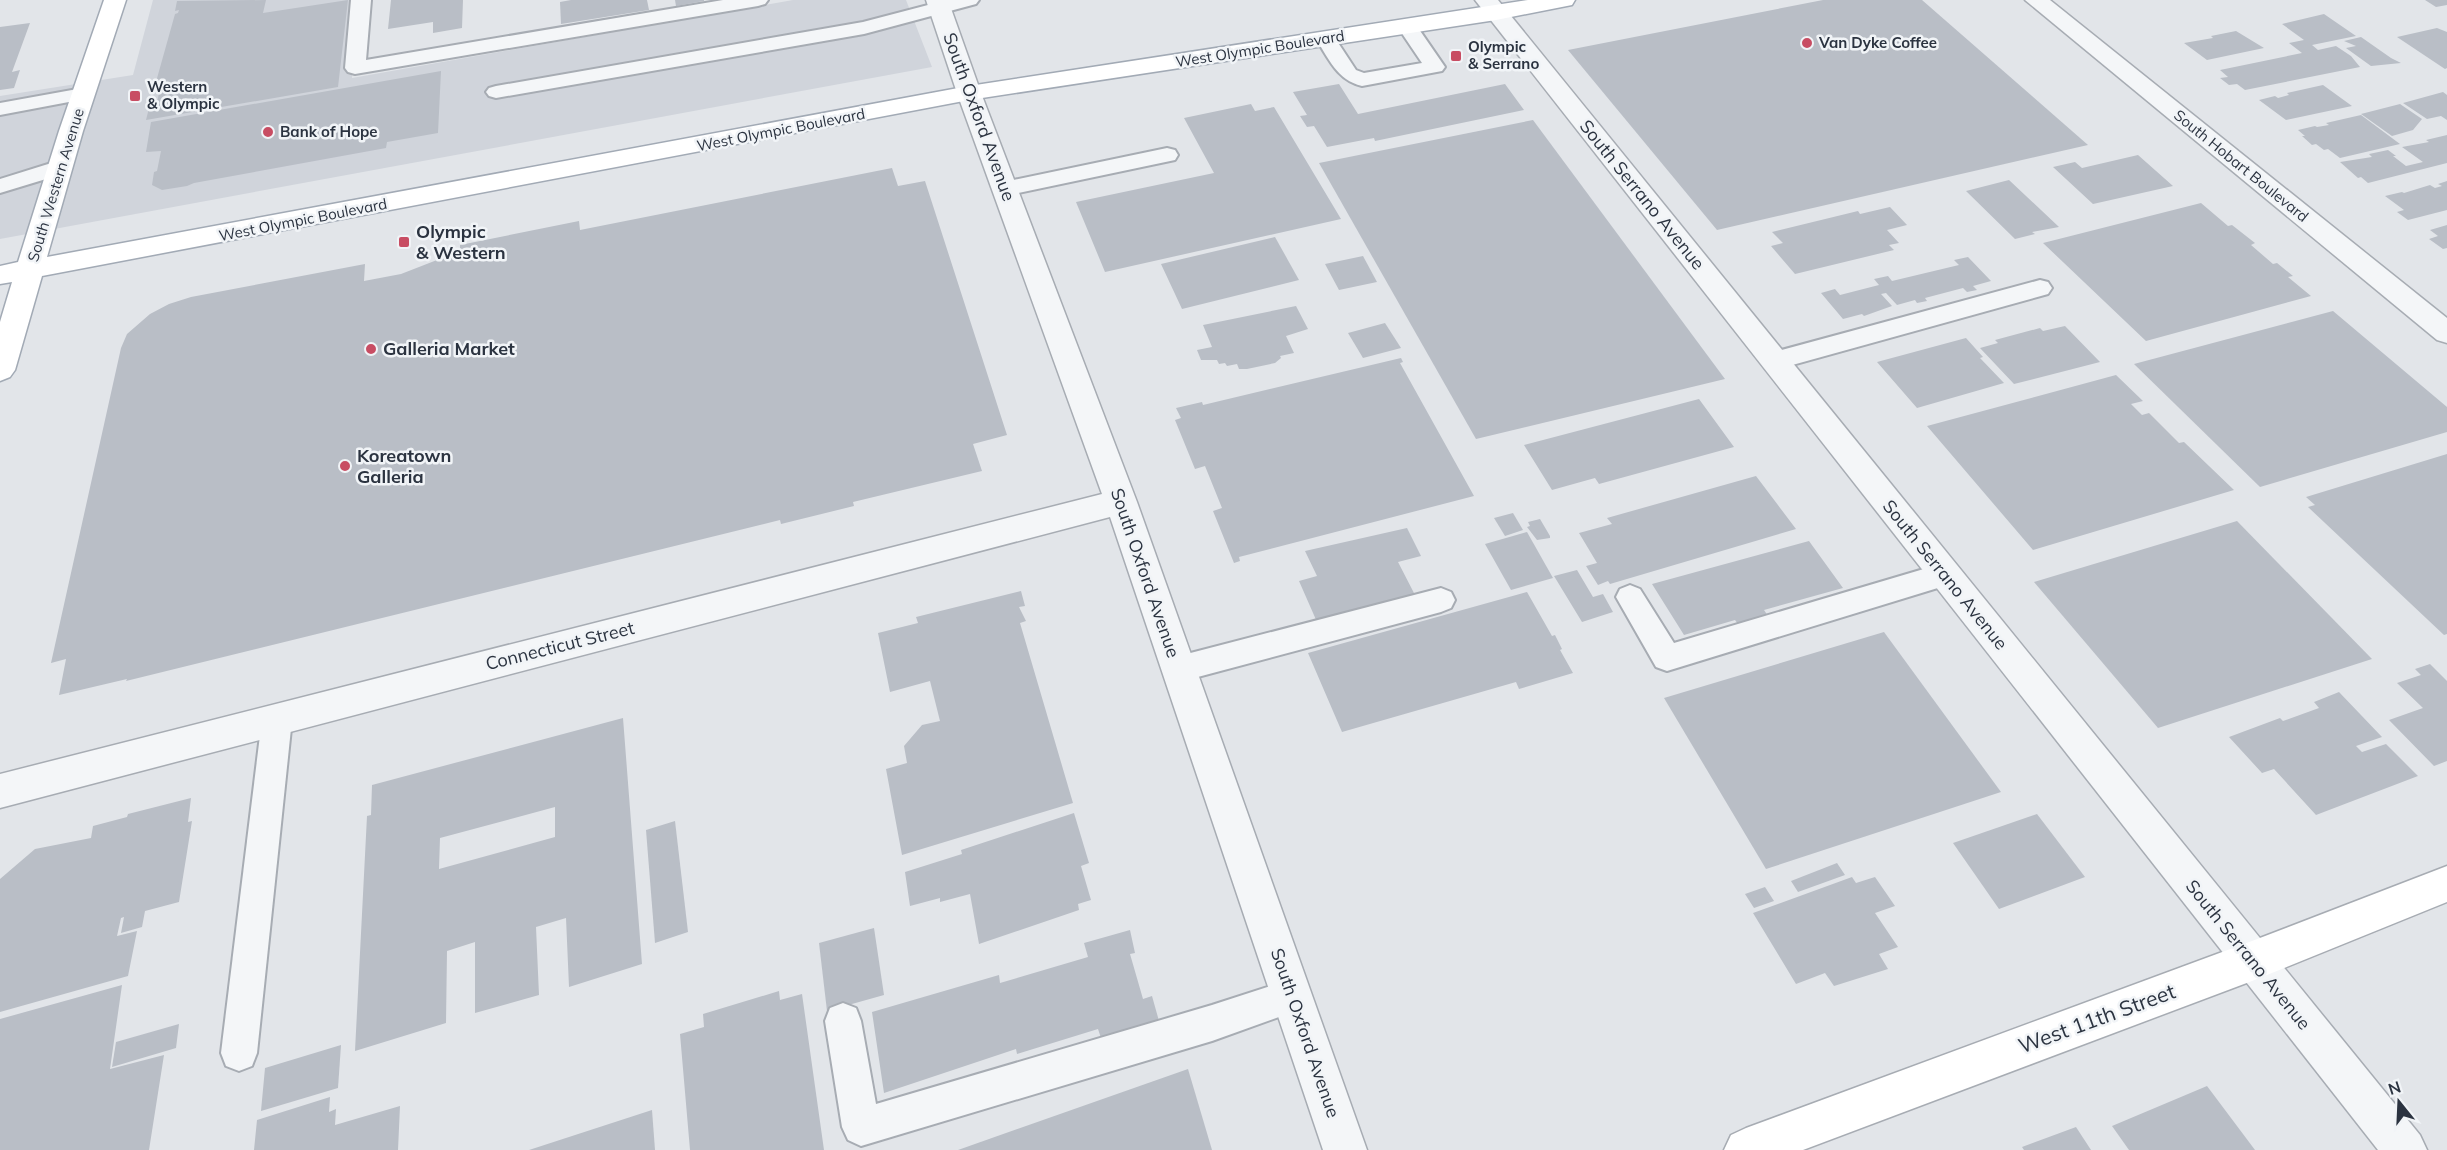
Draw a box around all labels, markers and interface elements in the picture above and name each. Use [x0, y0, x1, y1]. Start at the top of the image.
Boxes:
street label: West Olympic Boulevard [1174, 26, 1346, 71]
street label: South Oxford Avenue [938, 29, 1021, 204]
place label: Van Dyke Coffee [1818, 33, 1937, 52]
marker: Van Dyke Coffee [1800, 36, 1814, 50]
place label: Olympic & Serrano [1468, 37, 1539, 73]
marker: Olympic & Serrano [1449, 49, 1463, 63]
place label: Western & Olympic [147, 77, 220, 113]
marker: Western & Olympic [128, 89, 142, 103]
street label: West Olympic Boulevard [695, 104, 867, 155]
street label: South Hobart Boulevard [2170, 105, 2313, 226]
street label: South Western Avenue [23, 106, 88, 264]
street label: South Serrano Avenue [1575, 115, 1710, 274]
place label: Bank of Hope [280, 122, 378, 141]
marker: Bank of Hope [261, 125, 275, 139]
street label: West Olympic Boulevard [217, 194, 389, 245]
place label: Olympic & Western [416, 220, 506, 264]
marker: Olympic & Western [397, 235, 411, 249]
place label: Galleria Market [383, 337, 515, 360]
marker: Galleria Market [364, 342, 378, 356]
place label: Koreatown Galleria [357, 444, 451, 488]
marker: Koreatown Galleria [338, 459, 352, 473]
street label: South Oxford Avenue [1106, 485, 1185, 661]
street label: South Serrano Avenue [1878, 495, 2013, 654]
street label: Connecticut Street [483, 616, 637, 675]
street label: South Serrano Avenue [2181, 875, 2316, 1034]
street label: South Oxford Avenue [1266, 945, 1345, 1121]
street label: West 11th Street [2015, 978, 2179, 1059]
north arrow [2369, 1072, 2429, 1132]
text: N [2386, 1076, 2403, 1099]

